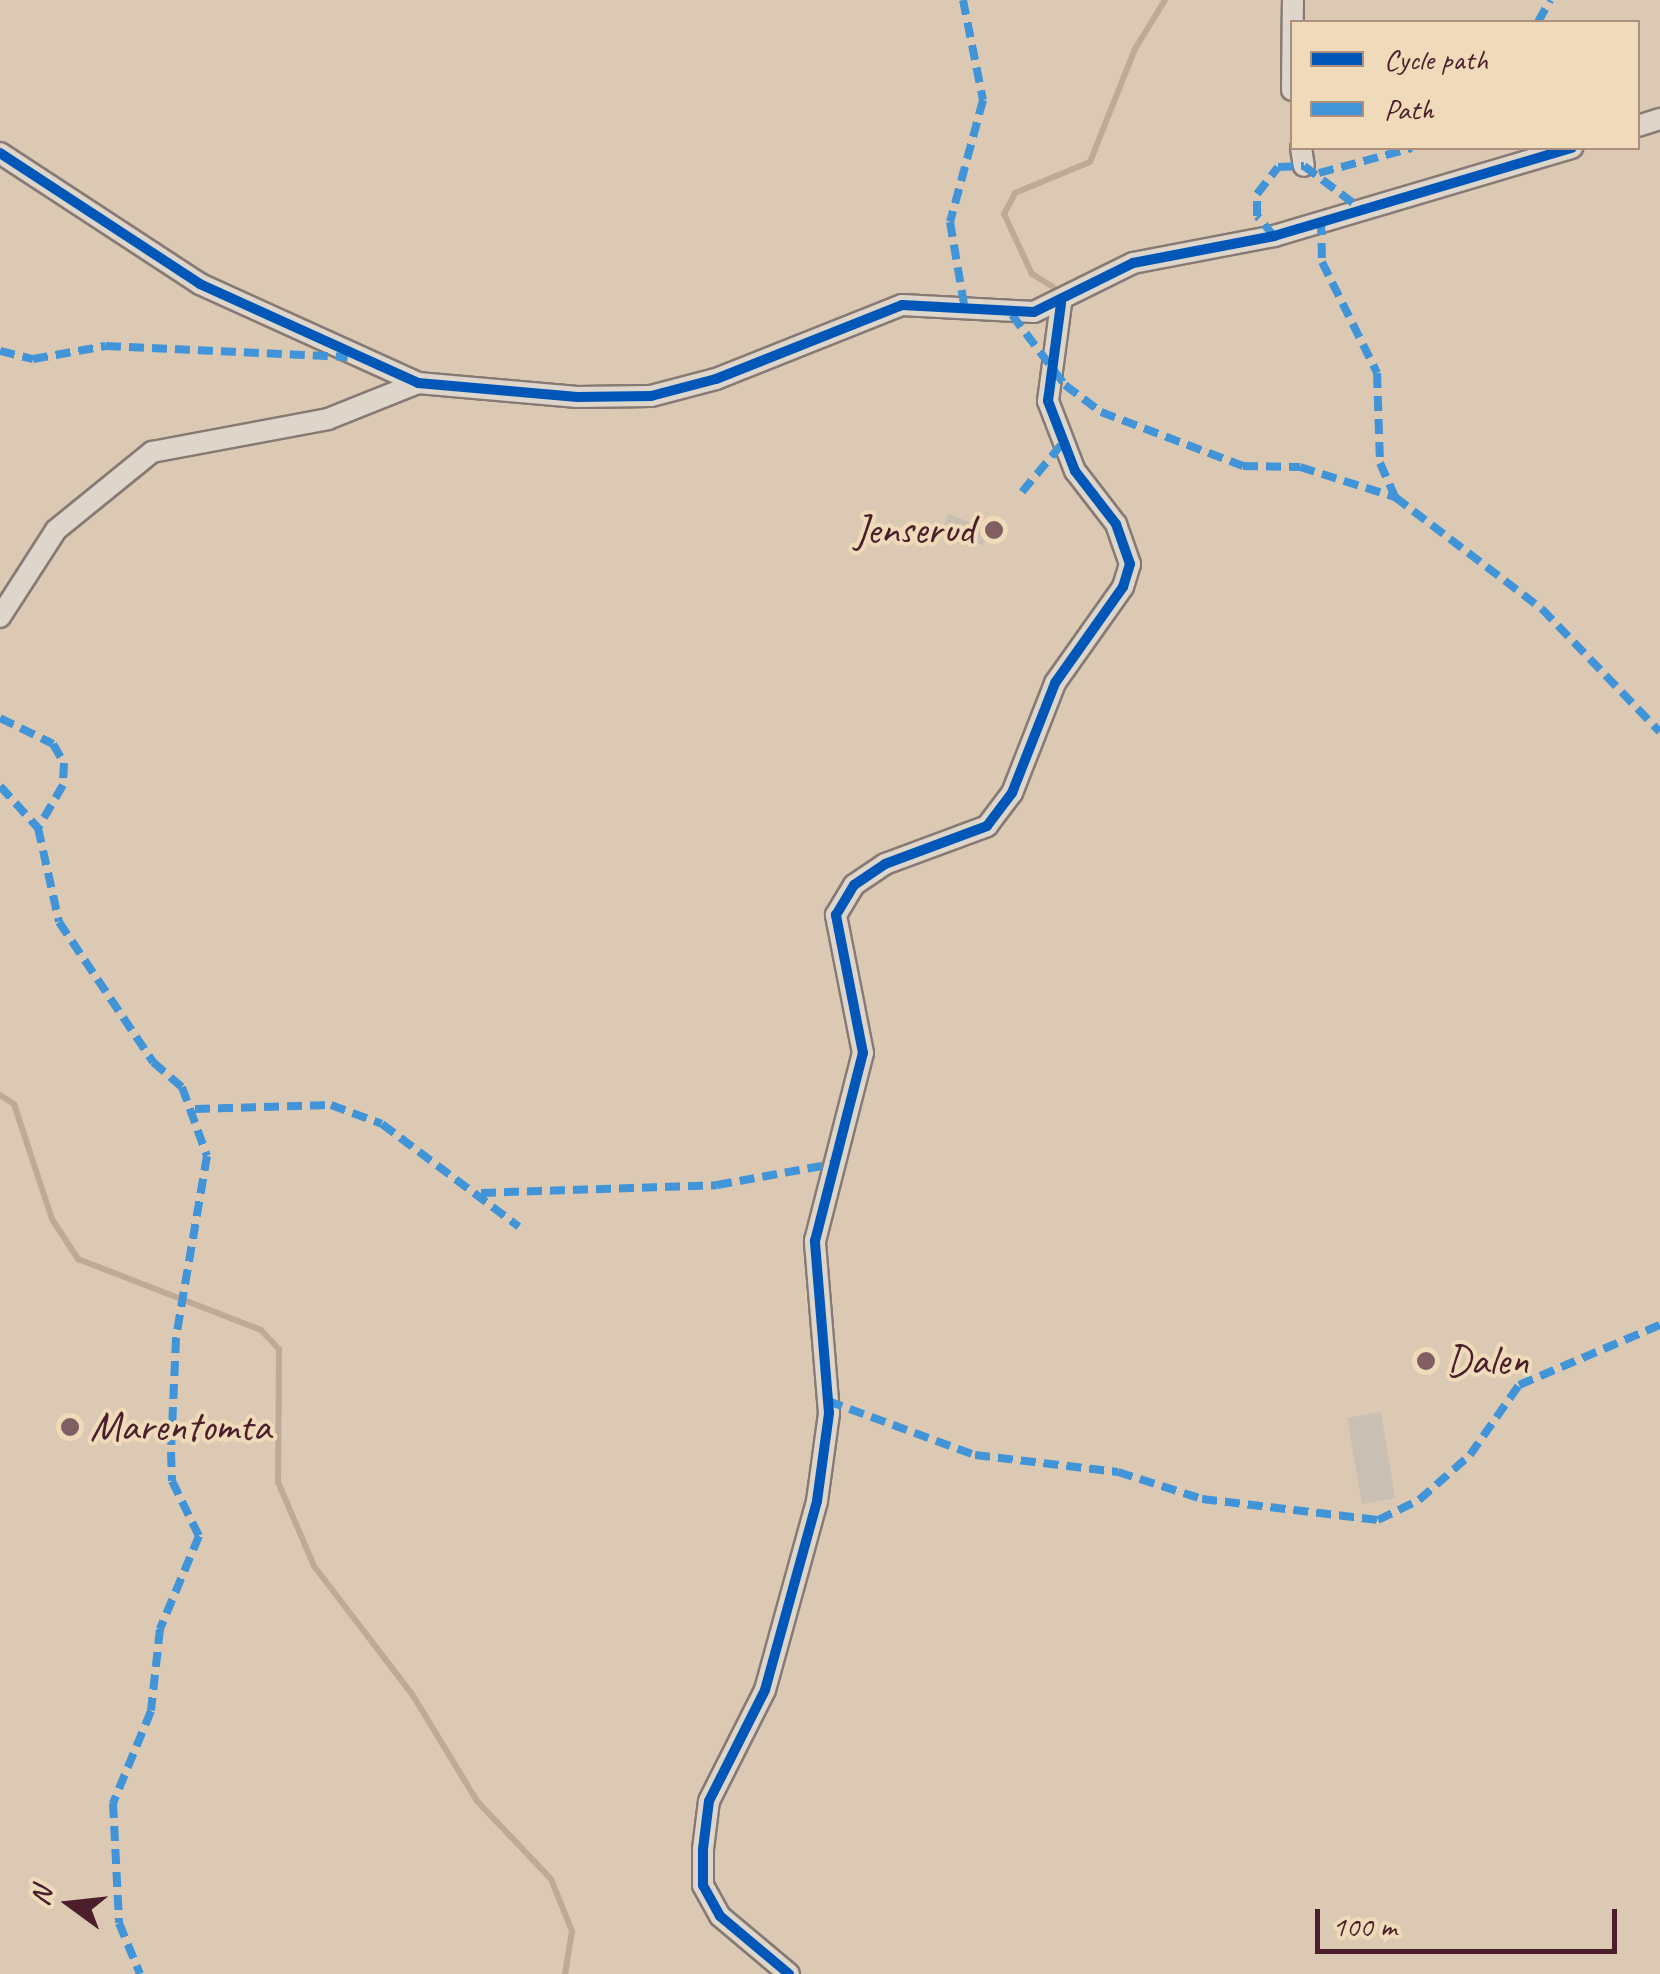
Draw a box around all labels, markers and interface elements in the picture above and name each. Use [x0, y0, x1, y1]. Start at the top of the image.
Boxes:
legend [1290, 20, 1640, 150]
text: Cycle path [1384, 40, 1488, 78]
text: Path [1384, 90, 1433, 128]
place label: Jenserud [854, 505, 974, 555]
marker: Jenserud [983, 519, 1005, 541]
place label: Dalen [1446, 1336, 1528, 1386]
marker: Dalen [1415, 1350, 1437, 1372]
place label: Marentomta [90, 1402, 271, 1452]
marker: Marentomta [59, 1416, 81, 1438]
north arrow [20, 1854, 120, 1954]
text: N [21, 1883, 60, 1909]
scale bar [1320, 1889, 1622, 1951]
text: 100 m [1332, 1907, 1397, 1945]

